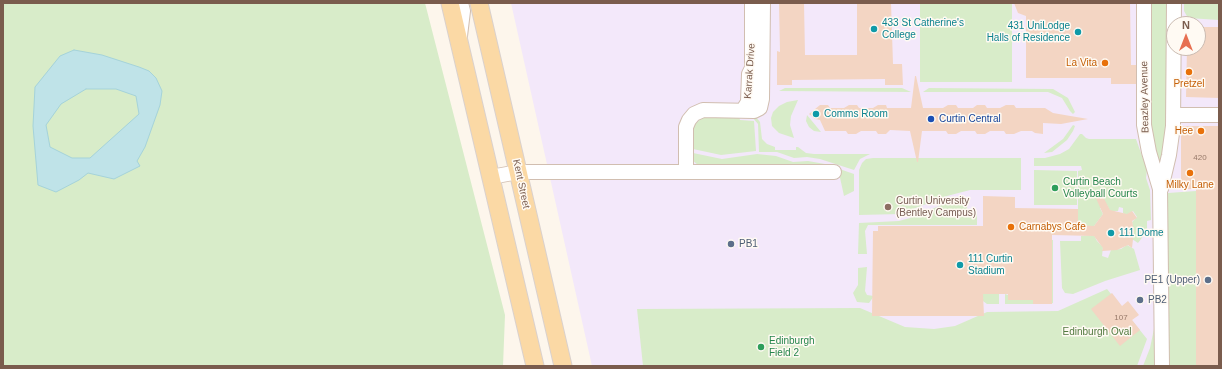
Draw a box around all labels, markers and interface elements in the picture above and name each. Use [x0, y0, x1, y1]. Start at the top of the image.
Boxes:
north arrow [1166, 16, 1206, 56]
place label: 433 St Catherine's College [882, 17, 964, 40]
text: N [1182, 19, 1190, 31]
place label: 431 UniLodge Halls of Residence [987, 20, 1070, 44]
marker: 433 St Catherine's College [869, 24, 879, 34]
marker: 431 UniLodge Halls of Residence [1073, 27, 1083, 37]
street label: Karrak Drive [742, 43, 758, 99]
place label: La Vita [1066, 57, 1097, 69]
marker: La Vita [1100, 58, 1110, 68]
street label: Beazley Avenue [1138, 61, 1152, 133]
marker: Pretzel [1184, 67, 1194, 77]
place label: Pretzel [1173, 78, 1205, 90]
place label: Comms Room [824, 108, 888, 120]
marker: Comms Room [811, 109, 821, 119]
place label: Curtin Central [939, 113, 1001, 125]
marker: Curtin Central [926, 114, 936, 124]
place label: Hee [1175, 125, 1193, 137]
marker: Hee [1196, 126, 1206, 136]
house number: 420 [1193, 153, 1207, 163]
street label: Kent Street [510, 158, 532, 210]
marker: Milky Lane [1185, 168, 1195, 178]
place label: Curtin Beach Volleyball Courts [1063, 176, 1137, 200]
place label: Milky Lane [1166, 179, 1214, 191]
marker: Curtin Beach Volleyball Courts [1050, 183, 1060, 193]
place label: Curtin University (Bentley Campus) [896, 195, 976, 218]
marker: Curtin University (Bentley Campus) [883, 202, 893, 212]
place label: Carnabys Cafe [1019, 221, 1086, 233]
marker: Carnabys Cafe [1006, 222, 1016, 232]
place label: 111 Dome [1119, 227, 1164, 239]
marker: 111 Dome [1106, 228, 1116, 238]
place label: PB1 [739, 238, 758, 250]
marker: PB1 [726, 239, 736, 249]
place label: 111 Curtin Stadium [968, 253, 1013, 276]
marker: 111 Curtin Stadium [955, 260, 965, 270]
place label: PE1 (Upper) [1144, 274, 1200, 286]
marker: PE1 (Upper) [1203, 275, 1213, 285]
place label: PB2 [1148, 294, 1167, 306]
marker: PB2 [1135, 295, 1145, 305]
house number: 107 [1114, 313, 1128, 323]
park label: Edinburgh Oval [1063, 326, 1131, 338]
place label: Edinburgh Field 2 [769, 335, 815, 358]
marker: Edinburgh Field 2 [756, 342, 766, 352]

